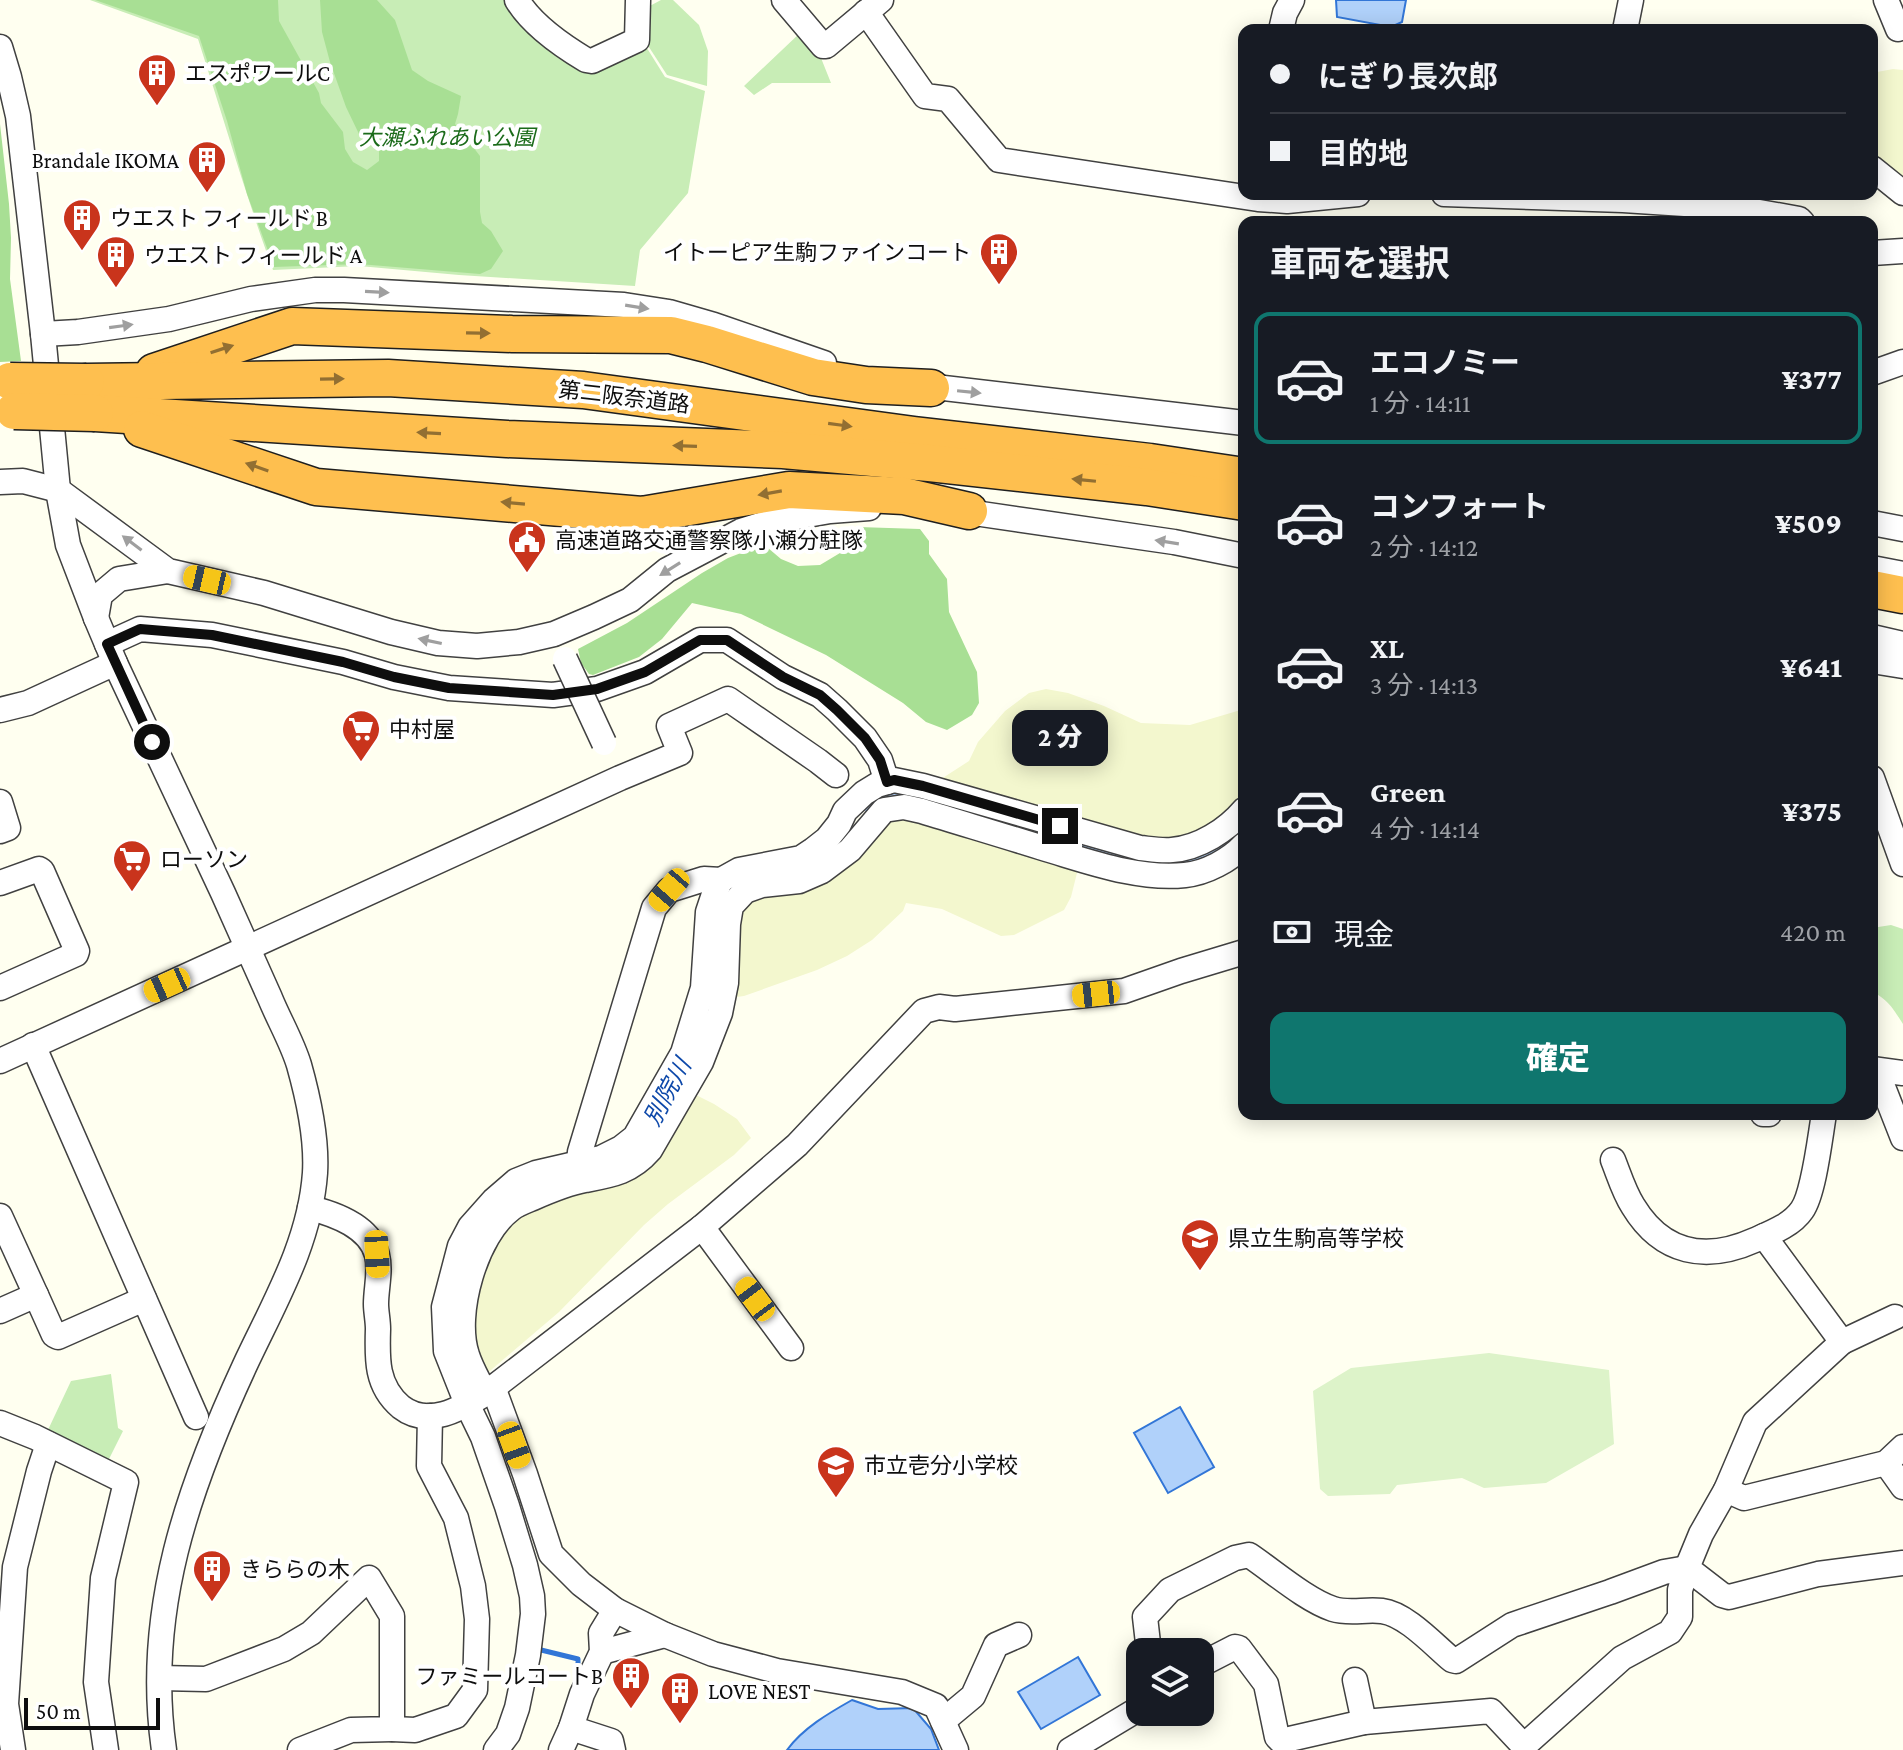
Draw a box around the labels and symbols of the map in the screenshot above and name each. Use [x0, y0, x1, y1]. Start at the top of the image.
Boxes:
building icon: エスポワールC [136, 52, 178, 107]
place label: エスポワールC [185, 61, 330, 86]
park label: 大瀬ふれあい公園 [359, 125, 538, 150]
building icon: Brandale IKOMA [186, 139, 228, 194]
place label: Brandale IKOMA [32, 148, 179, 173]
building icon: ウエスト フィールド B [61, 197, 103, 252]
place label: ウエスト フィールド B [110, 206, 328, 231]
building icon: イトーピア生駒ファインコート [978, 231, 1020, 286]
building icon: ウエスト フィールド A [95, 234, 137, 289]
place label: イトーピア生駒ファインコート [663, 240, 971, 265]
place label: ウエスト フィールド A [144, 243, 363, 268]
one-way arrow [365, 286, 390, 299]
one-way arrow [625, 302, 650, 314]
one-way arrow [109, 320, 134, 333]
one-way arrow [466, 327, 491, 339]
one-way arrow [211, 342, 235, 354]
one-way arrow [320, 373, 345, 385]
street label: 第二阪奈道路 [557, 377, 691, 417]
one-way arrow [957, 386, 982, 399]
one-way arrow [827, 418, 852, 431]
one-way arrow [416, 426, 441, 439]
one-way arrow [672, 439, 697, 452]
one-way arrow [245, 461, 269, 473]
one-way arrow [1071, 473, 1096, 486]
one-way arrow [758, 487, 783, 499]
one-way arrow [500, 497, 525, 510]
public building icon: 高速道路交通警察隊小瀬分駐隊 [506, 519, 548, 574]
place label: 高速道路交通警察隊小瀬分駐隊 [555, 528, 863, 553]
one-way arrow [1155, 535, 1180, 547]
one-way arrow [122, 536, 142, 552]
one-way arrow [660, 562, 681, 577]
car [181, 563, 233, 597]
one-way arrow [417, 634, 442, 647]
supermarket icon: 中村屋 [340, 708, 382, 763]
callout: 2 分 [1012, 710, 1108, 766]
place label: 中村屋 [389, 717, 455, 742]
route start [134, 724, 170, 760]
route end [1042, 808, 1078, 844]
supermarket icon: ローソン [111, 838, 153, 893]
place label: ローソン [160, 847, 248, 872]
car [644, 864, 694, 916]
car [140, 964, 194, 1006]
car [1071, 980, 1121, 1008]
water label: 別院川 [638, 1051, 697, 1130]
school or university icon: 県立生駒高等学校 [1179, 1217, 1221, 1272]
place label: 県立生駒高等学校 [1228, 1226, 1404, 1251]
car [364, 1229, 390, 1279]
car [731, 1273, 779, 1325]
car [495, 1418, 533, 1472]
school or university icon: 市立壱分小学校 [815, 1444, 857, 1499]
place label: 市立壱分小学校 [864, 1453, 1018, 1478]
building icon: きららの木 [191, 1548, 233, 1603]
place label: きららの木 [240, 1557, 350, 1582]
building icon: ファミールコートB [610, 1655, 652, 1710]
place label: ファミールコートB [415, 1664, 603, 1689]
building icon: LOVE NEST [659, 1670, 701, 1725]
place label: LOVE NEST [708, 1679, 811, 1704]
scale bar [24, 1694, 160, 1730]

